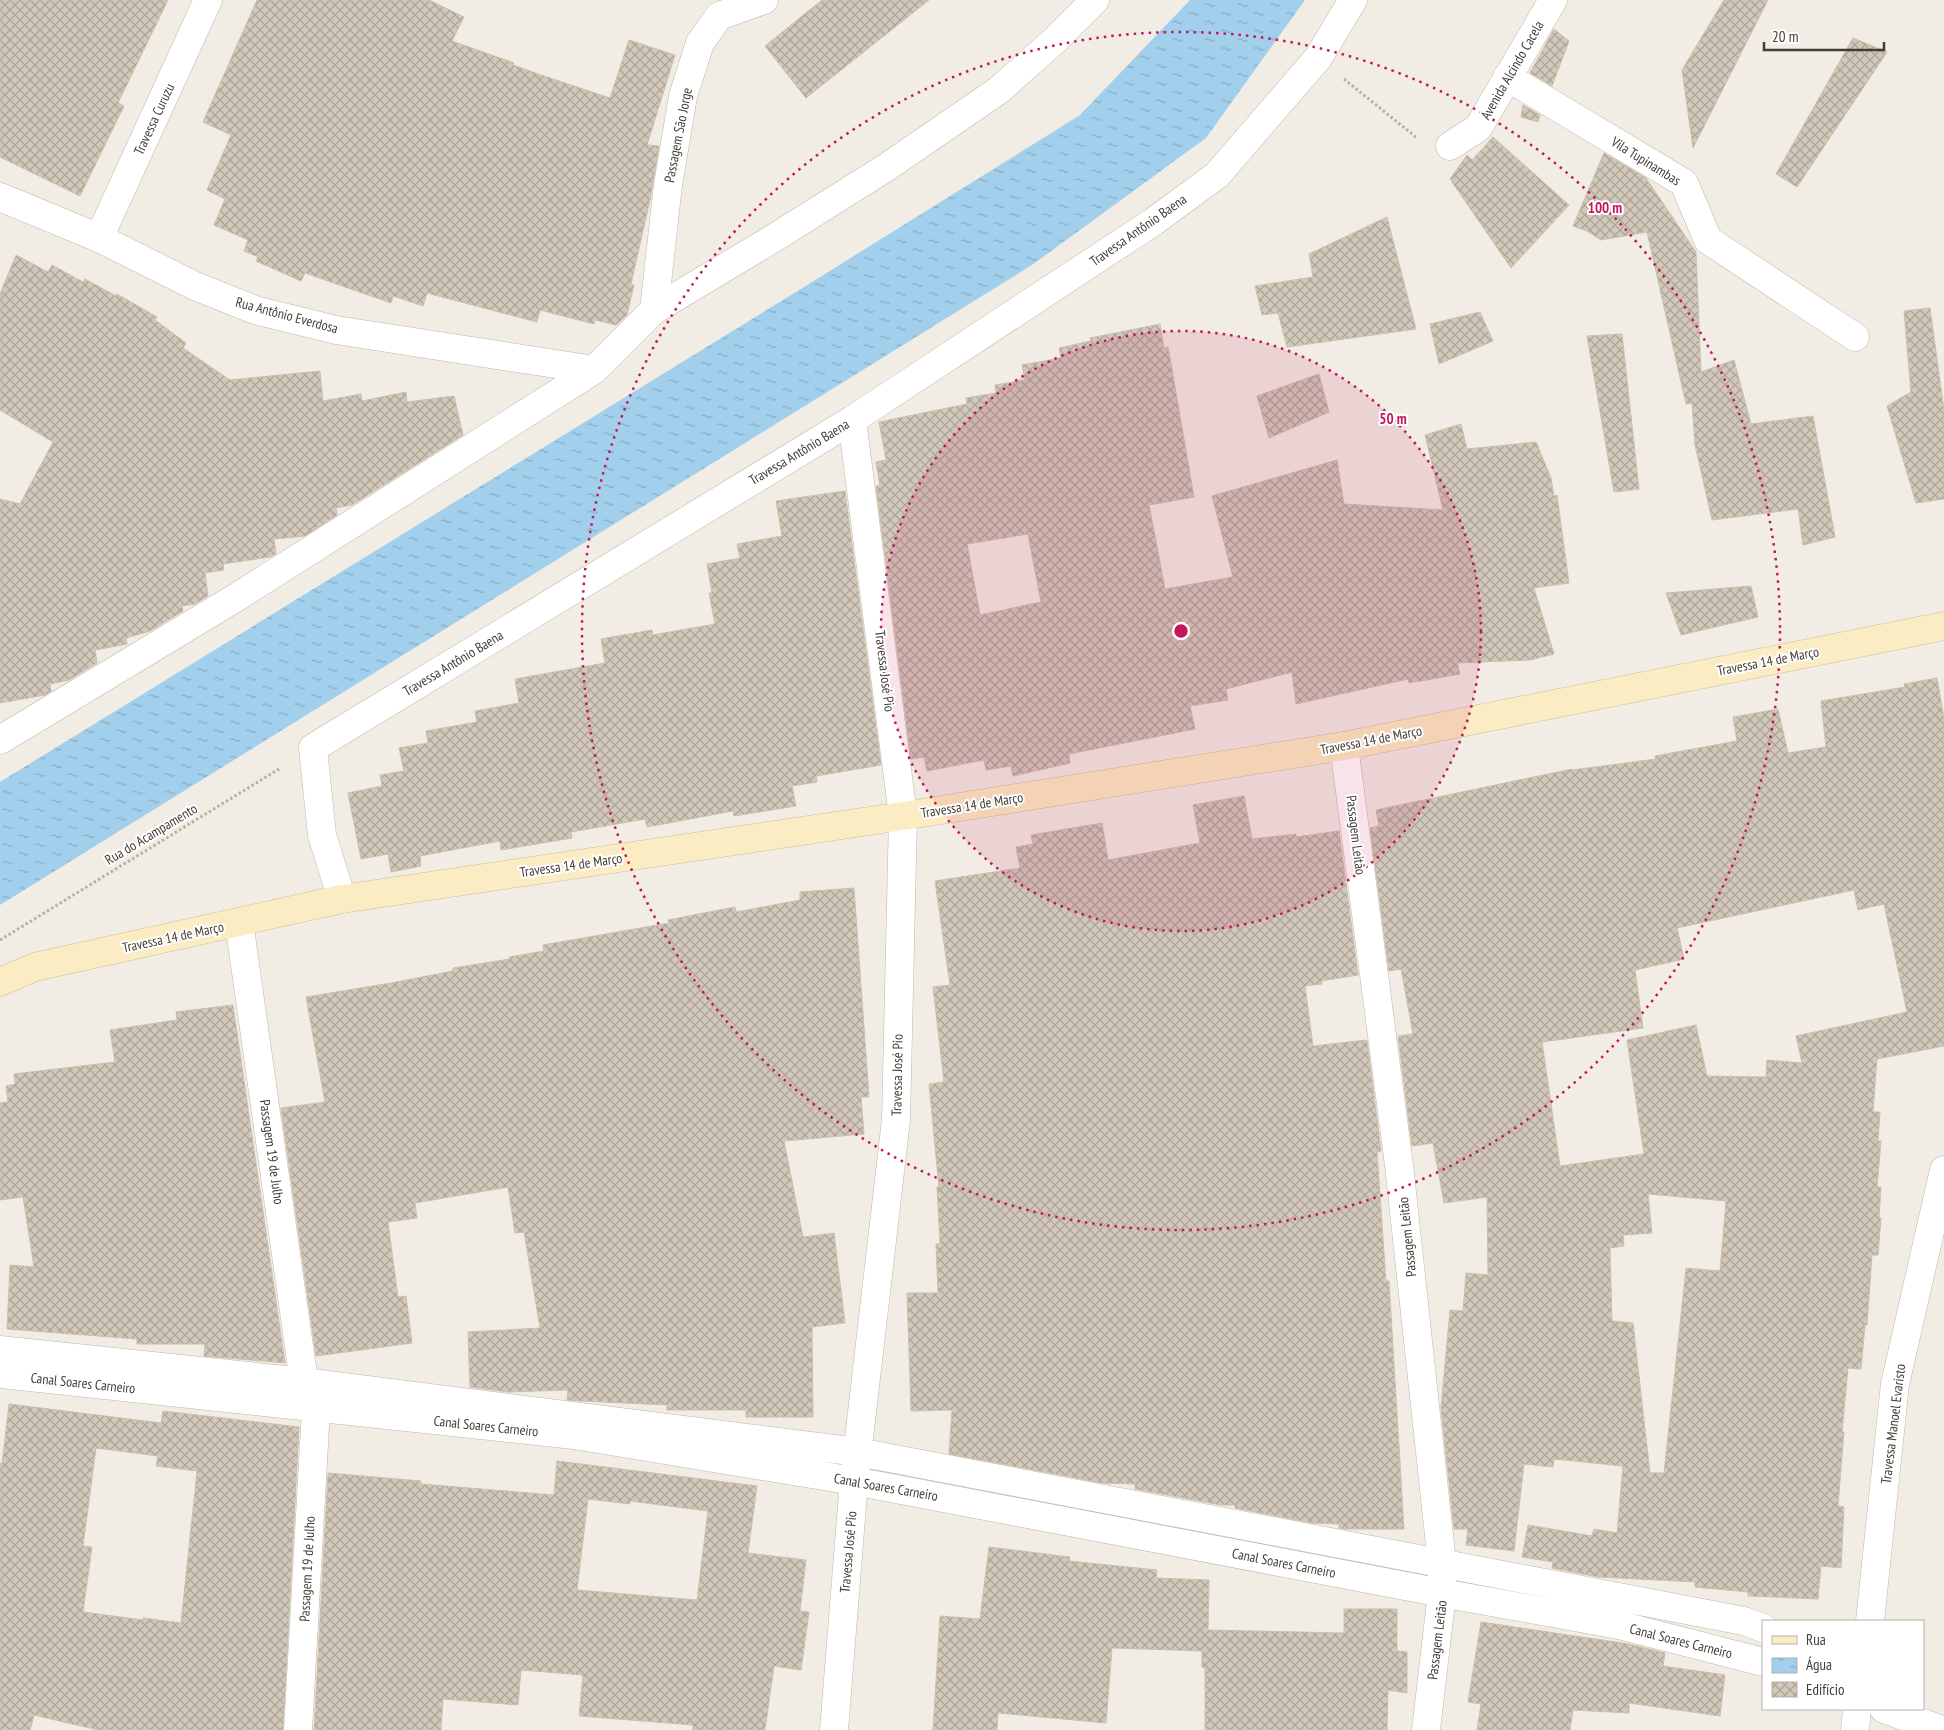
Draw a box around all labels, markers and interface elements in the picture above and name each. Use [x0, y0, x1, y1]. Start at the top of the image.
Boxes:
street label: Avenida Alcindo Cacela [1476, 17, 1548, 123]
scale bar [1764, 20, 1884, 52]
text: 20 m [1772, 27, 1798, 46]
street label: Travessa Curuzu [130, 80, 178, 158]
street label: Passagem São Jorge [660, 86, 696, 184]
street label: Vila Tupinambas [1607, 132, 1684, 190]
street label: Travessa Antônio Baena [1086, 190, 1190, 270]
text: 100 m [1588, 198, 1622, 217]
street label: Rua Antônio Everdosa [234, 293, 340, 337]
text: 50 m [1379, 409, 1407, 428]
street label: Travessa Antônio Baena [746, 415, 852, 489]
centre of rings [1172, 622, 1190, 640]
street label: Travessa Antônio Baena [400, 626, 506, 700]
street label: Travessa José Pio [871, 629, 899, 713]
street label: Travessa 14 de Março [1716, 642, 1820, 680]
street label: Travessa 14 de Março [1319, 721, 1423, 759]
street label: Travessa 14 de Março [920, 788, 1024, 822]
street label: Passagem Leitão [1342, 794, 1370, 876]
street label: Rua do Acampamento [101, 799, 201, 869]
street label: Travessa 14 de Março [519, 849, 623, 881]
street label: Travessa 14 de Março [121, 917, 225, 957]
street label: Travessa José Pio [887, 1034, 907, 1116]
street label: Passagem 19 de Julho [256, 1098, 288, 1206]
street label: Passagem Leitão [1394, 1196, 1420, 1278]
street label: Travessa Manoel Evaristo [1877, 1363, 1909, 1485]
street label: Canal Soares Carneiro [30, 1369, 136, 1397]
street label: Canal Soares Carneiro [433, 1412, 539, 1440]
street label: Canal Soares Carneiro [833, 1469, 939, 1505]
street label: Travessa José Pio [835, 1510, 861, 1594]
street label: Passagem 19 de Julho [295, 1516, 319, 1622]
street label: Canal Soares Carneiro [1231, 1544, 1337, 1582]
street label: Passagem Leitão [1423, 1599, 1451, 1681]
street label: Canal Soares Carneiro [1628, 1620, 1734, 1662]
legend [1762, 1620, 1924, 1710]
text: Rua [1806, 1630, 1826, 1649]
text: Água [1806, 1655, 1832, 1674]
text: Edifício [1806, 1680, 1844, 1699]

